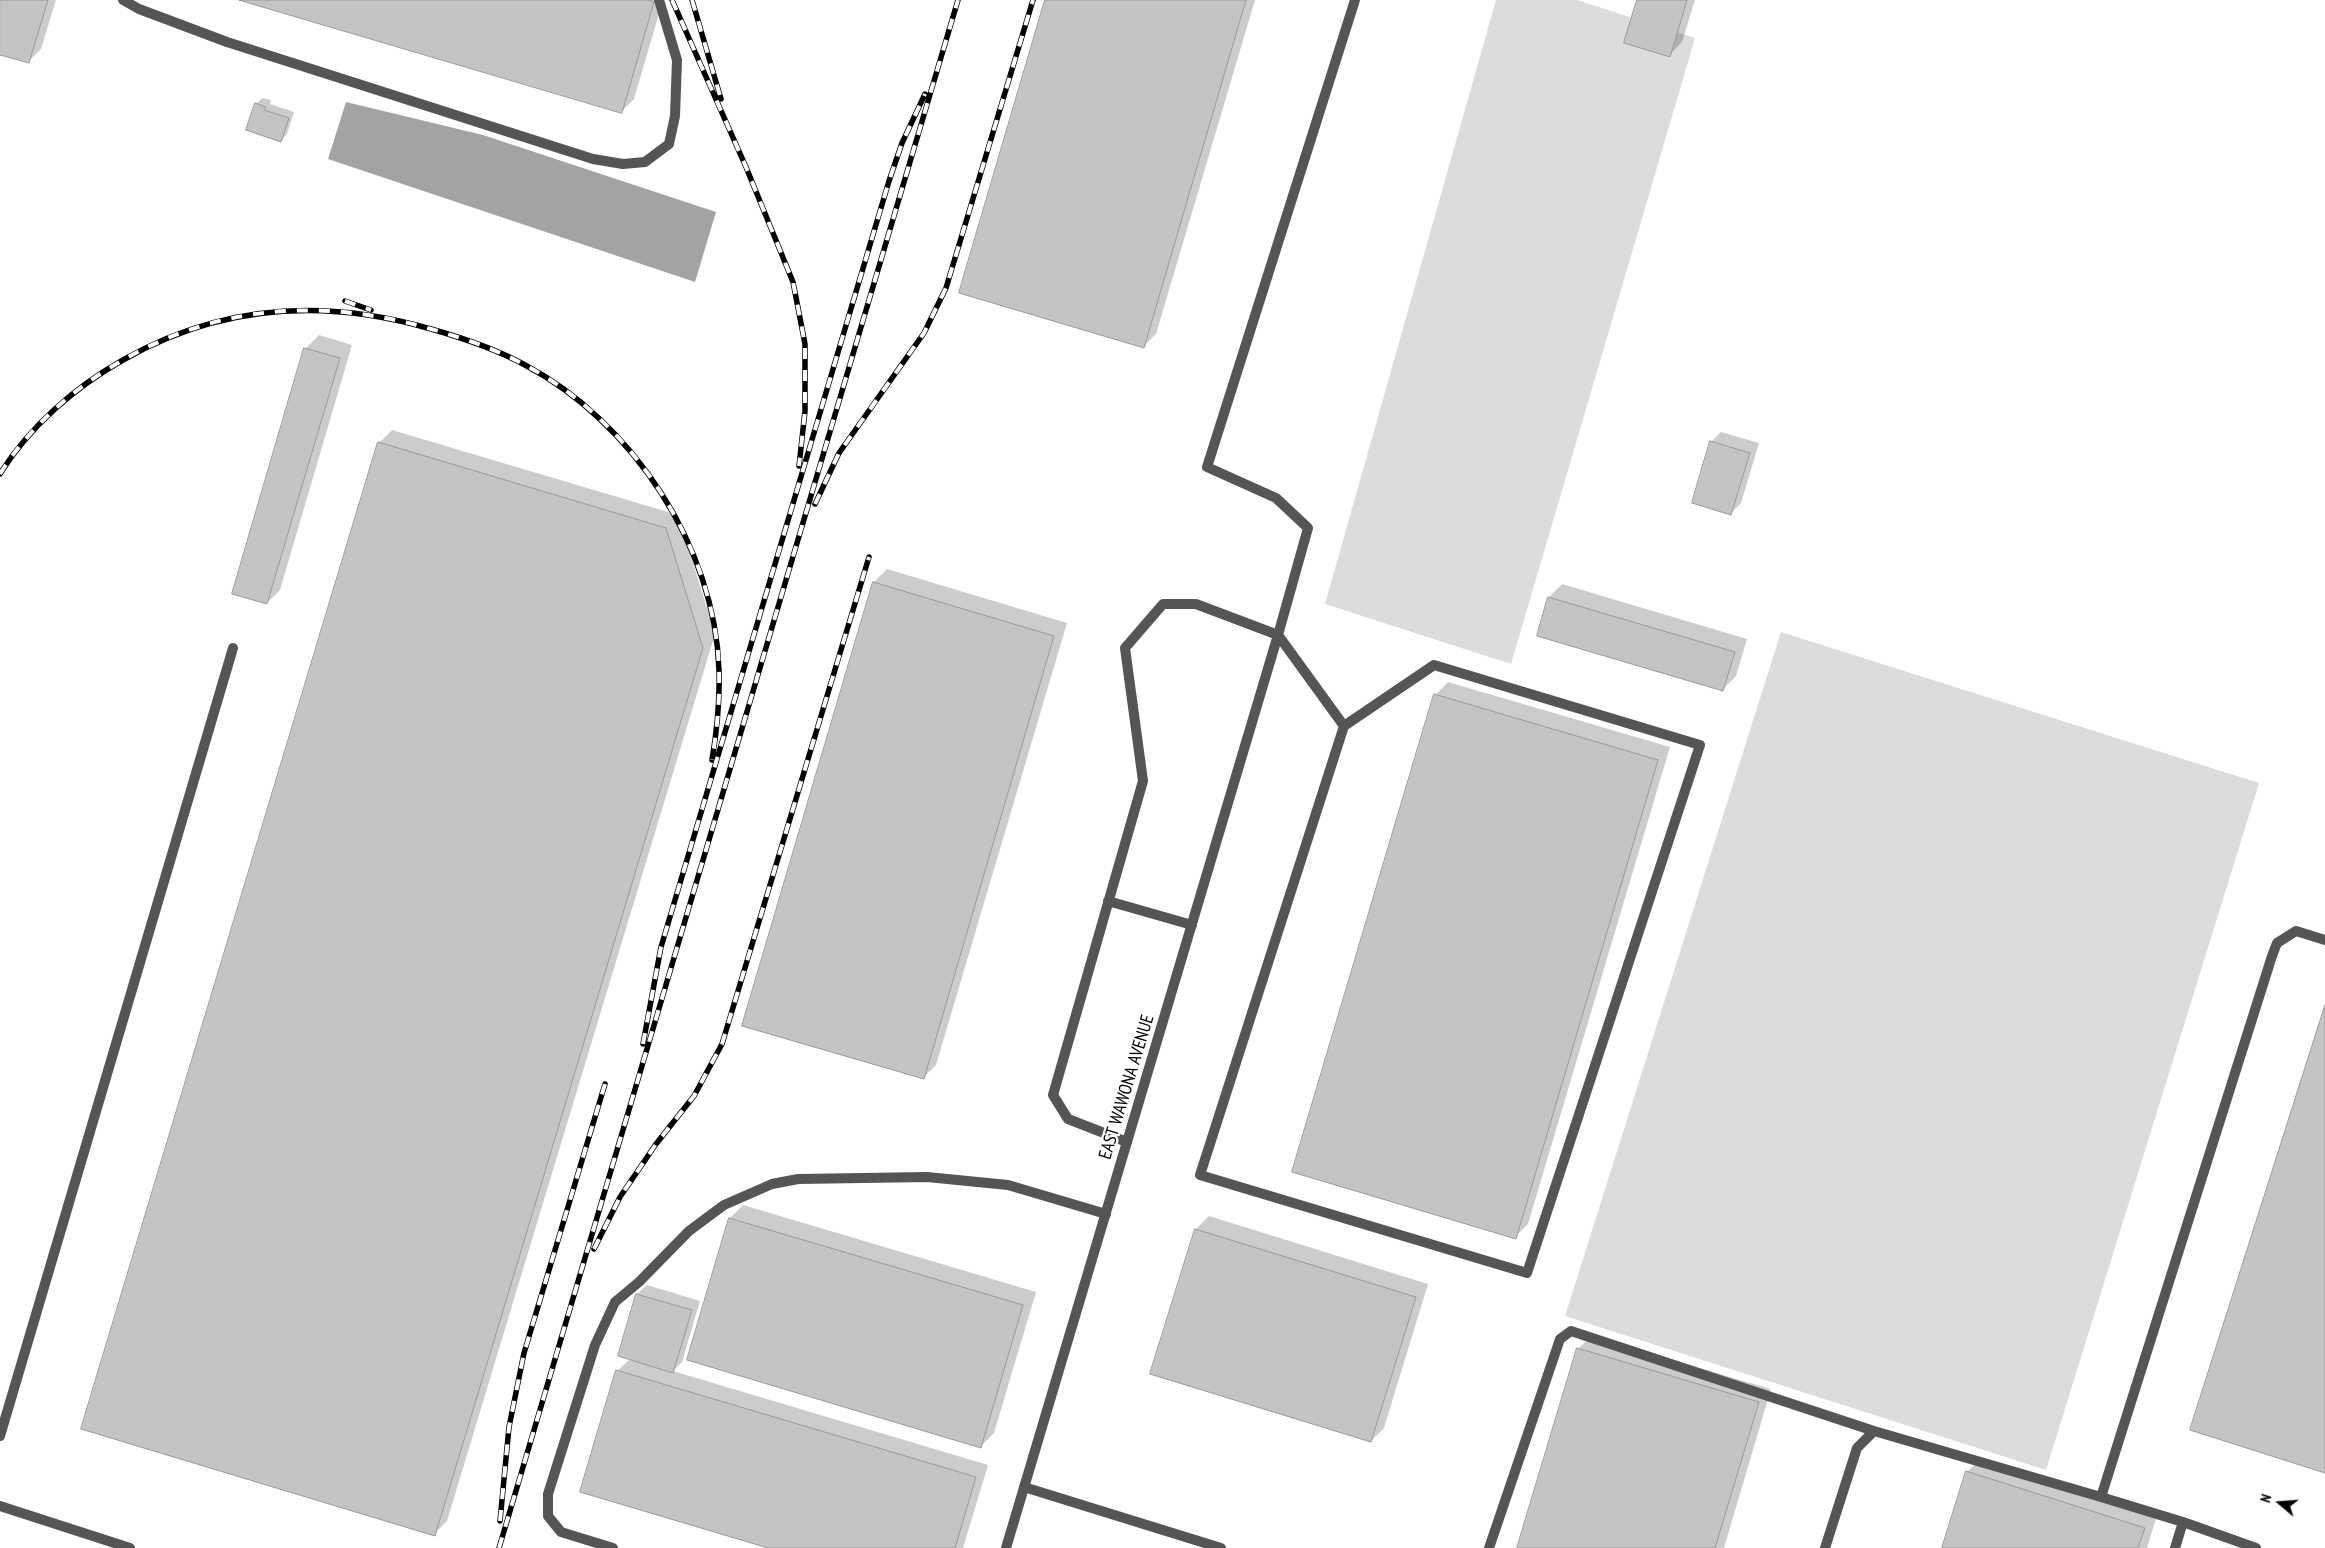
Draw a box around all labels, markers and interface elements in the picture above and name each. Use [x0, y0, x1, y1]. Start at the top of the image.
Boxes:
street label: EAST WAWONA AVENUE [1095, 1012, 1159, 1162]
north arrow [2255, 1478, 2305, 1528]
text: N [2256, 1492, 2275, 1505]

